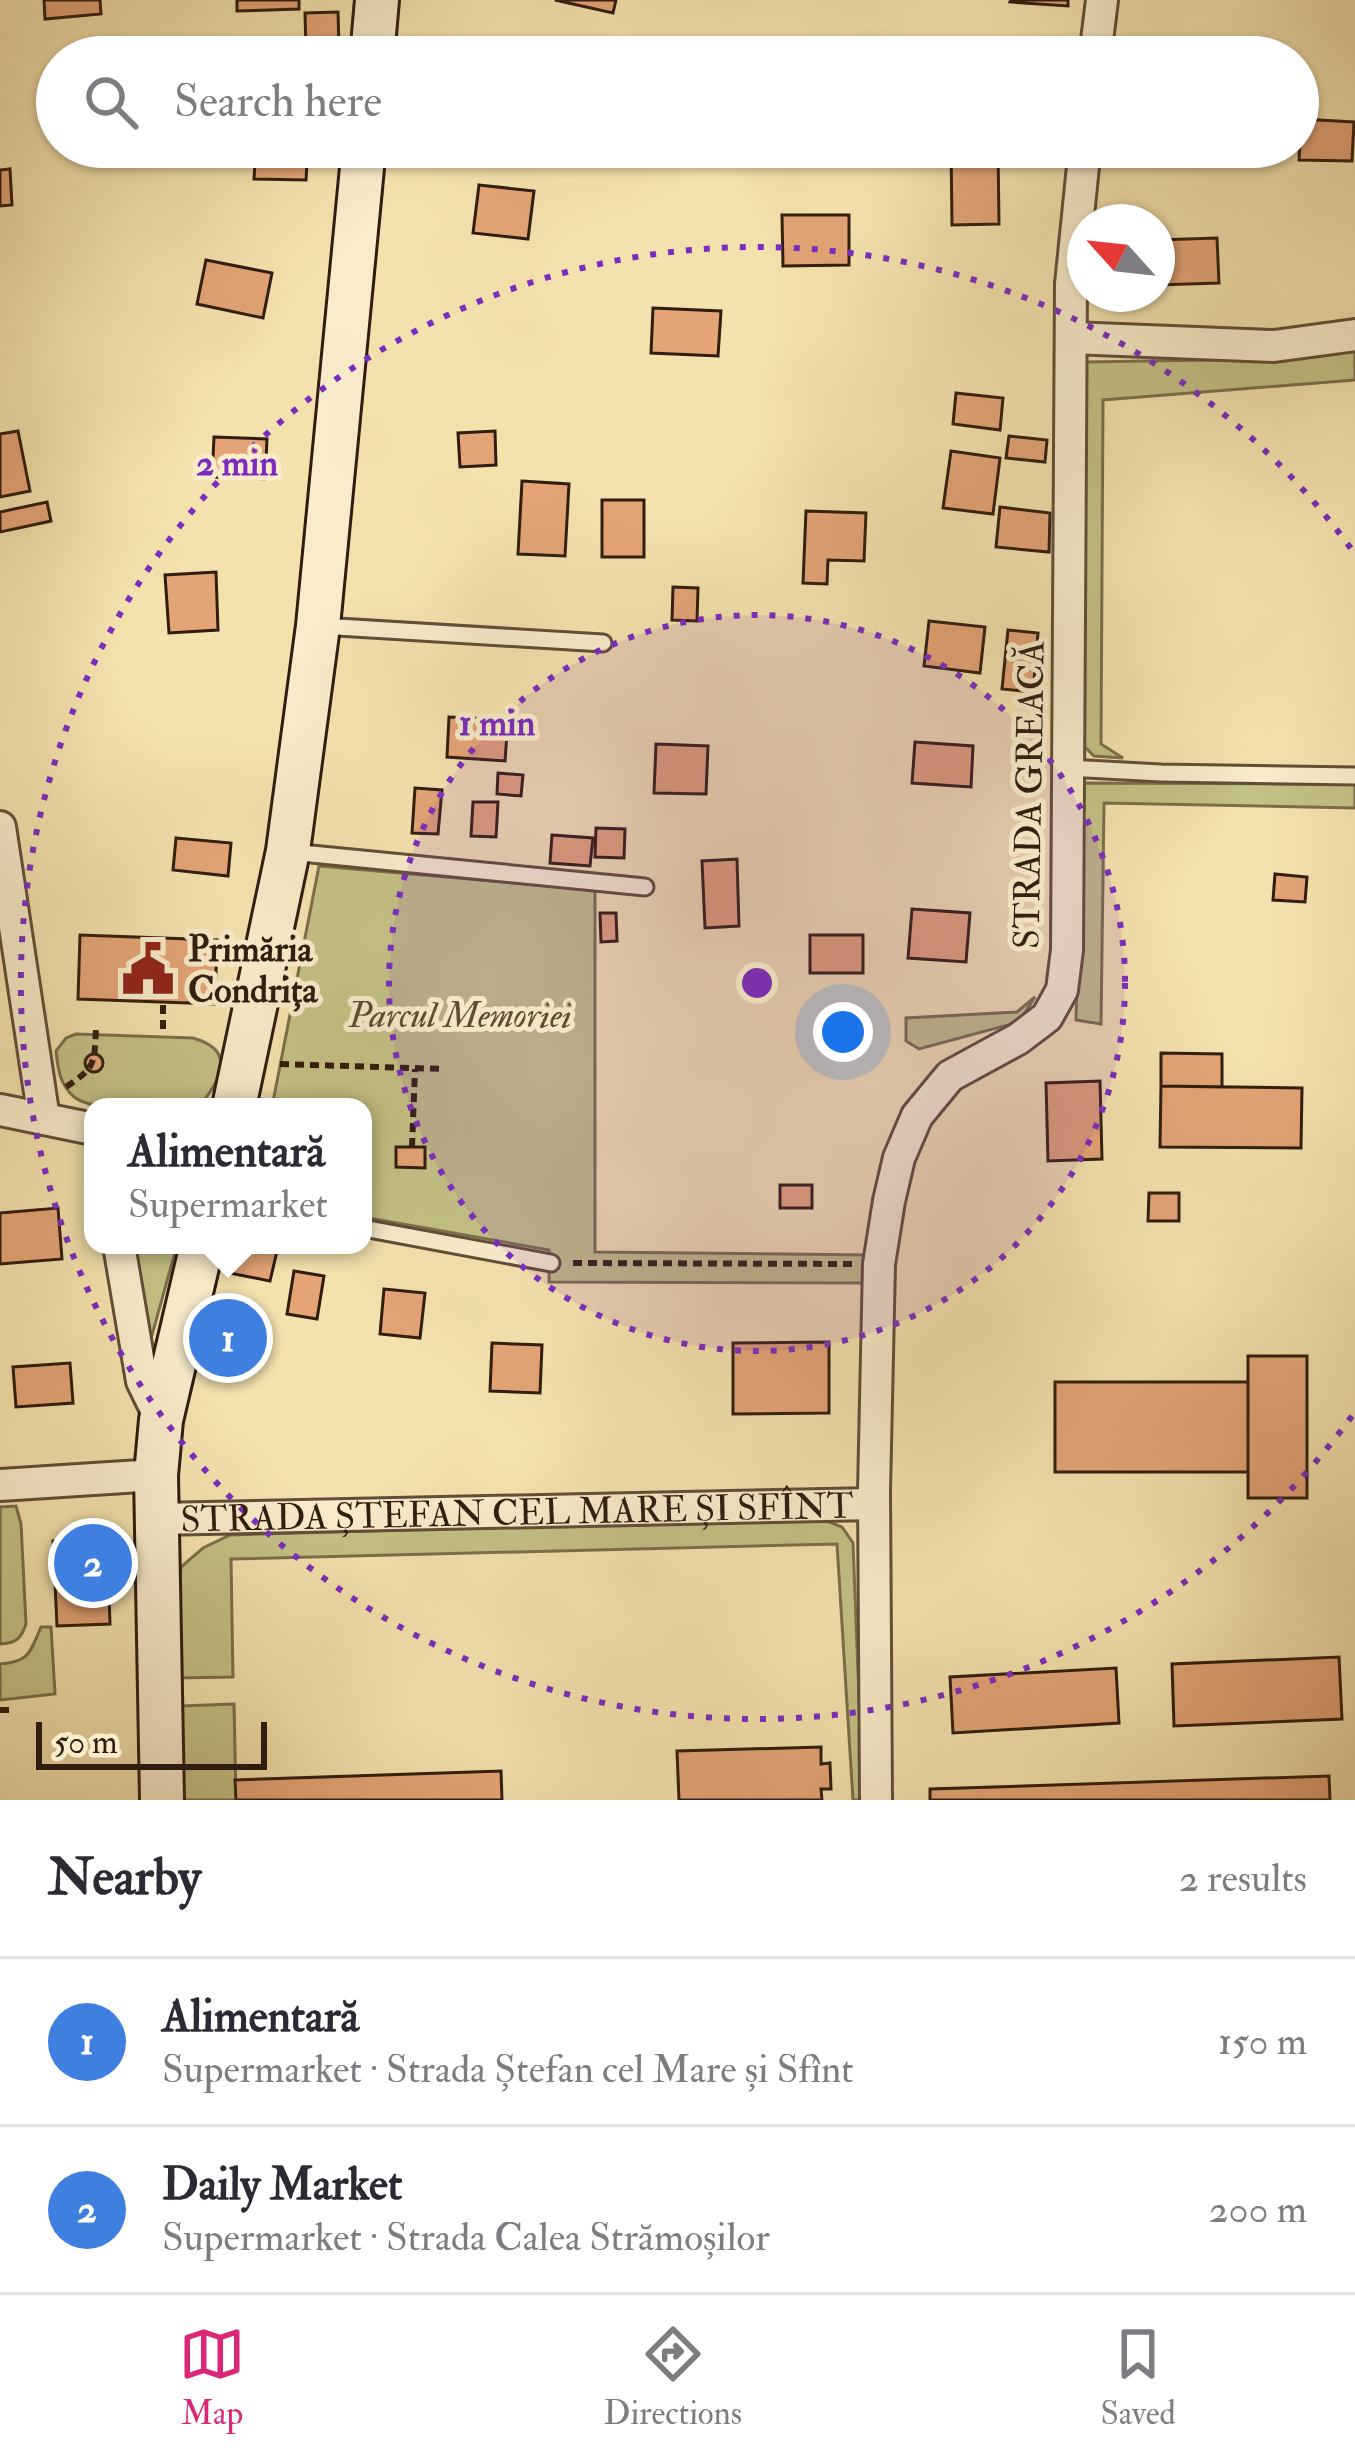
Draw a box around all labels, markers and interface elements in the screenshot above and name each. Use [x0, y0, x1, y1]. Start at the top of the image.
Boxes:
search box [36, 36, 1319, 168]
icon: search [78, 69, 144, 135]
text: Search here [174, 74, 382, 130]
north arrow [1067, 204, 1175, 312]
text: 2 min [196, 441, 278, 486]
street label: STRADA GREACĂ [1004, 640, 1055, 949]
text: 1 min [459, 701, 536, 746]
place label: Primăria Condrița [188, 927, 319, 1013]
public building icon: Primăria Condrița [119, 940, 177, 998]
centre of rings [736, 962, 778, 1004]
park label: Parcul Memoriei [347, 993, 572, 1038]
your location [813, 1002, 873, 1062]
popup [84, 1098, 372, 1254]
text: Alimentară [128, 1124, 325, 1180]
text: Supermarket [128, 1180, 328, 1229]
pin: 1 [189, 1293, 267, 1383]
street label: STRADA ȘTEFAN CEL MARE ȘI SFÎNT [180, 1483, 854, 1543]
pin: 2 [54, 1518, 132, 1608]
scale bar [36, 1716, 267, 1769]
text: 50 m [54, 1722, 118, 1763]
text: Nearby [48, 1846, 201, 1910]
text: 2 results [1179, 1854, 1307, 1903]
text: Alimentară [162, 1989, 359, 2045]
text: 1 [80, 2017, 94, 2066]
text: 150 m [1218, 2017, 1307, 2066]
text: Supermarket · Strada Ștefan cel Mare și Sfînt [162, 2045, 854, 2094]
text: Daily Market [162, 2157, 402, 2213]
text: 2 [77, 2185, 97, 2234]
text: 200 m [1209, 2185, 1307, 2234]
text: Supermarket · Strada Calea Strămoșilor [162, 2213, 770, 2262]
tab: Map [179, 2321, 245, 2434]
tab: Directions [604, 2321, 742, 2434]
tab: Saved [1100, 2321, 1176, 2434]

